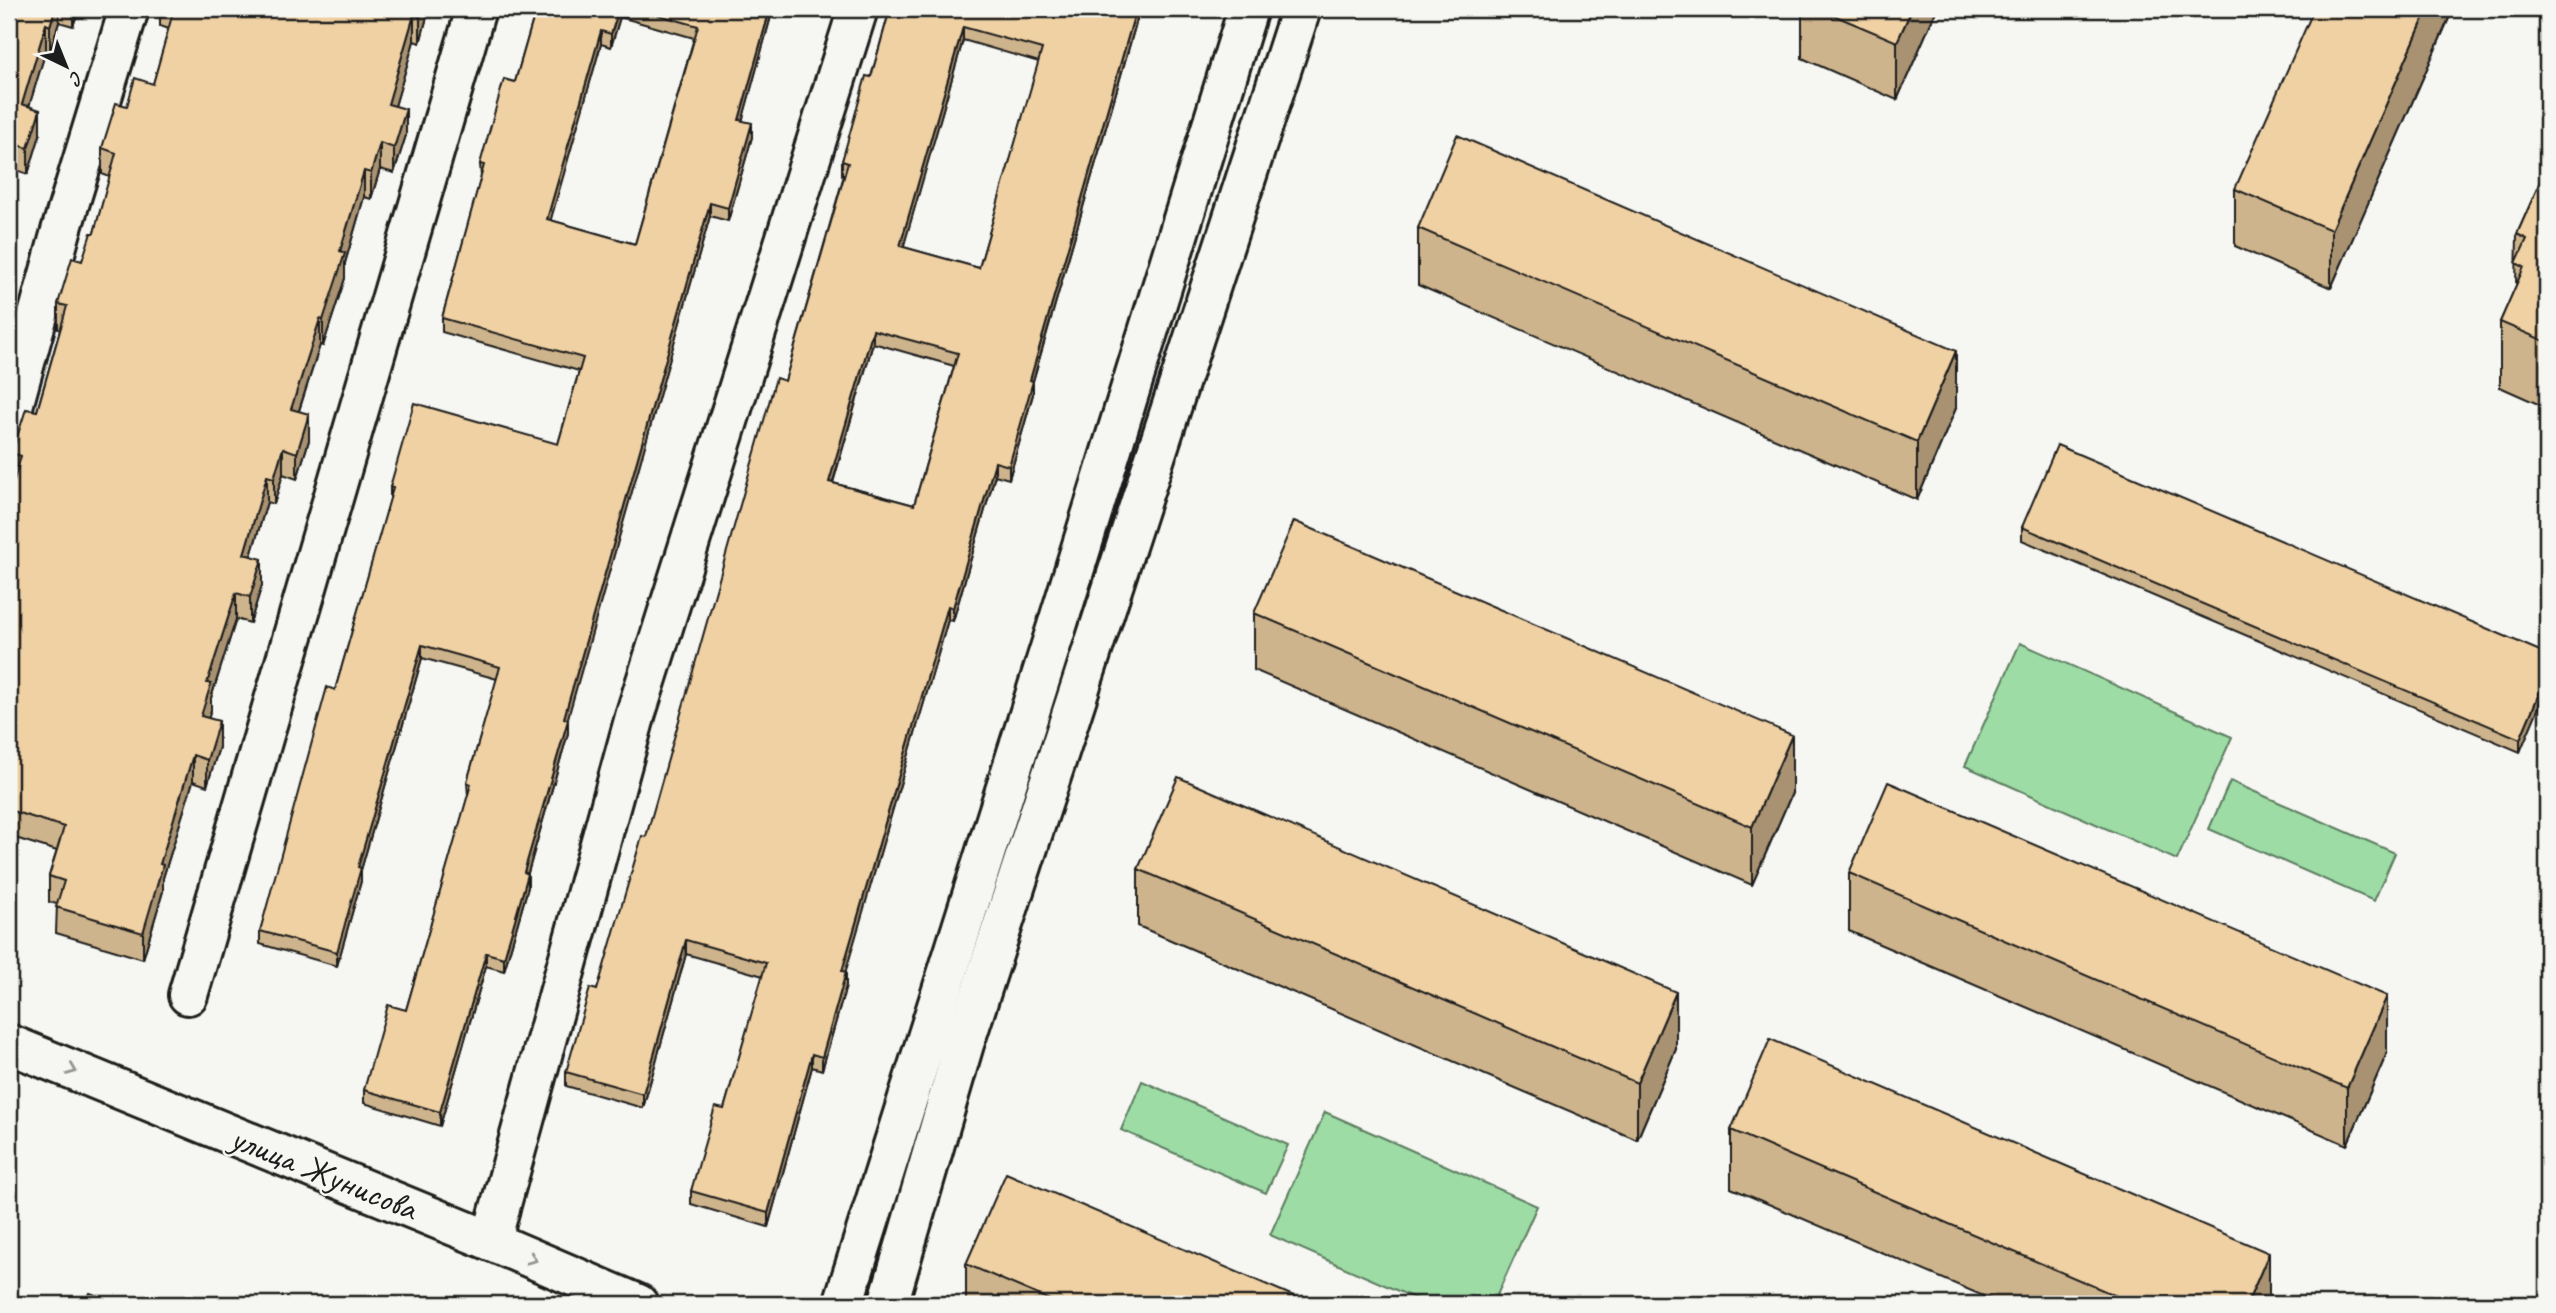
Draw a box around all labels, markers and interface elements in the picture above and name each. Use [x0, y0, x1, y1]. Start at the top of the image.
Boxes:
north arrow [32, 32, 102, 102]
text: С [63, 66, 89, 91]
one-way arrow [65, 1062, 77, 1076]
street label: улица Жунисова [223, 1115, 426, 1232]
one-way arrow [524, 1251, 537, 1265]

